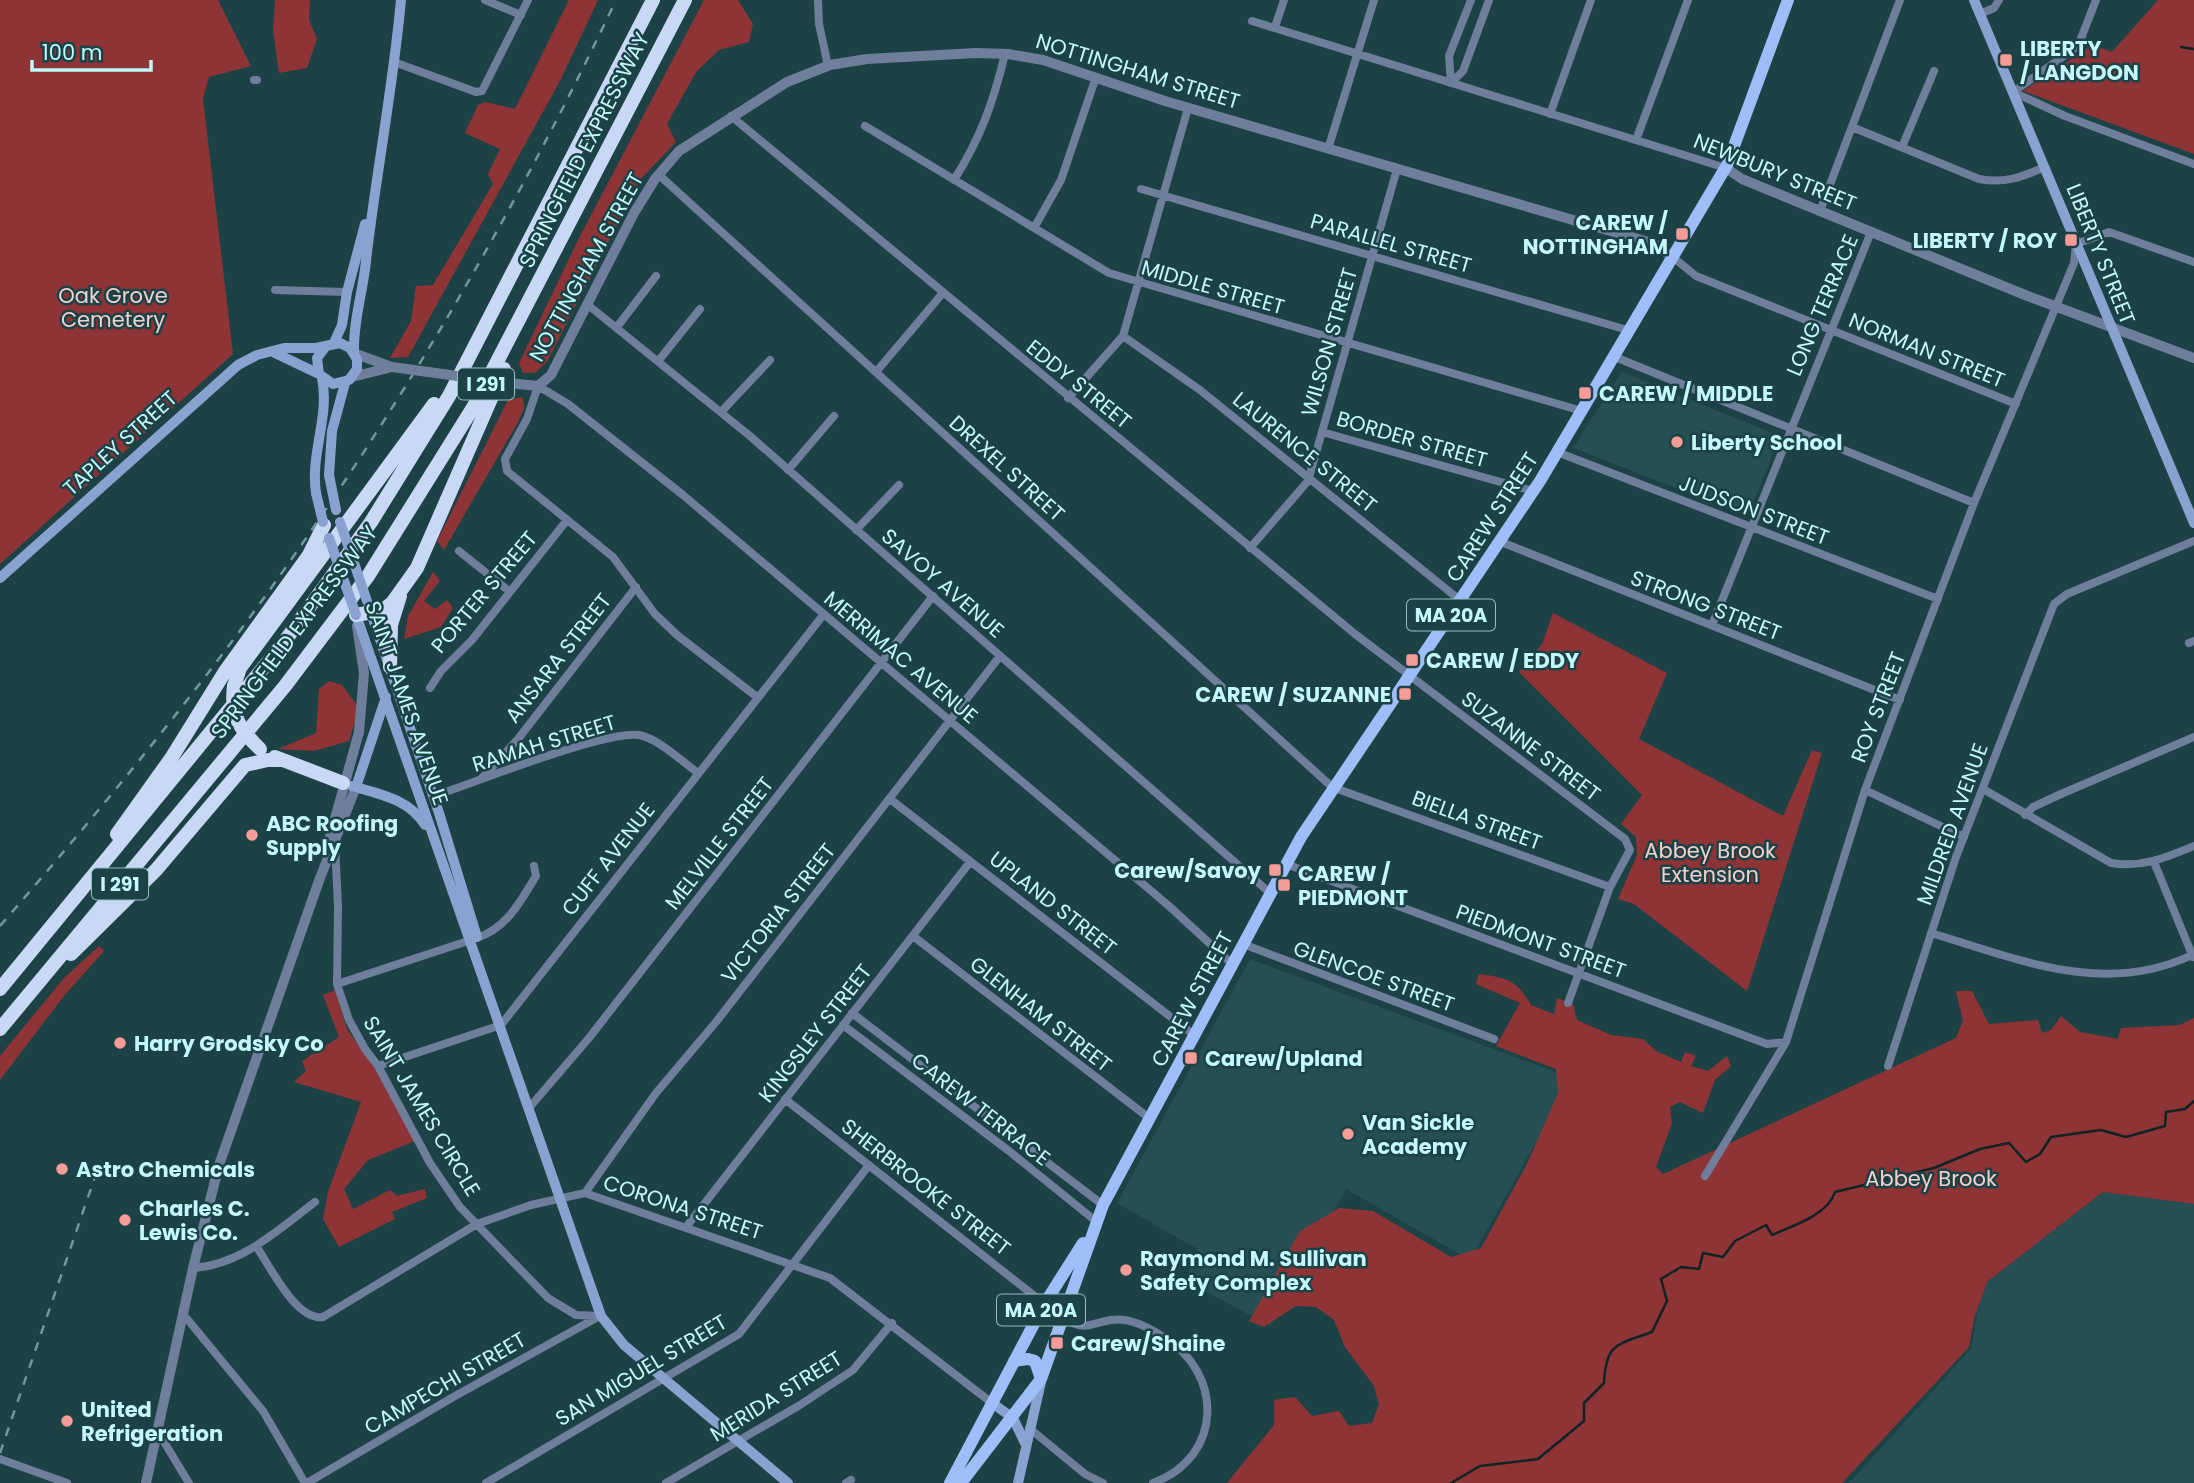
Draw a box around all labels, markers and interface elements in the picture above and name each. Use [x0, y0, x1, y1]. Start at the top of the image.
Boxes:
street label: NOTTINGHAM STREET [1032, 26, 1244, 116]
street label: SPRINGFIELD EXPRESSWAY [512, 27, 656, 273]
scale bar [32, 28, 150, 72]
place label: LIBERTY / LANGDON [2020, 34, 2139, 87]
text: 100 m [42, 38, 102, 67]
marker: LIBERTY / LANGDON [1998, 52, 2014, 68]
street label: NEWBURY STREET [1689, 126, 1861, 218]
street label: NOTTINGHAM STREET [522, 167, 650, 367]
street label: LIBERTY STREET [2060, 179, 2142, 329]
street label: PARALLEL STREET [1307, 206, 1475, 280]
place label: CAREW / NOTTINGHAM [1523, 208, 1668, 261]
marker: CAREW / NOTTINGHAM [1674, 226, 1690, 242]
place label: LIBERTY / ROY [1913, 226, 2057, 255]
street label: LONG TERRACE [1779, 230, 1865, 380]
marker: LIBERTY / ROY [2063, 232, 2079, 248]
street label: MIDDLE STREET [1138, 253, 1288, 321]
street label: WILSON STREET [1294, 264, 1364, 420]
park label: Oak Grove Cemetery [58, 281, 168, 334]
street label: NORMAN STREET [1845, 305, 2009, 395]
street label: EDDY STREET [1020, 333, 1138, 435]
road number: I 291 [458, 368, 514, 400]
place label: CAREW / MIDDLE [1599, 379, 1773, 408]
street label: TAPLEY STREET [57, 384, 183, 502]
street label: LAURENCE STREET [1227, 385, 1383, 519]
marker: CAREW / MIDDLE [1577, 385, 1593, 401]
street label: BORDER STREET [1333, 404, 1491, 474]
street label: DREXEL STREET [943, 408, 1071, 528]
place label: Liberty School [1691, 428, 1842, 457]
marker: Liberty School [1669, 434, 1685, 450]
street label: CAREW STREET [1439, 446, 1545, 588]
street label: JUDSON STREET [1675, 468, 1833, 552]
street label: SPRINGFIELD EXPRESSWAY [204, 519, 384, 745]
street label: SAVOY AVENUE [875, 522, 1011, 644]
street label: PORTER STREET [424, 525, 544, 659]
street label: STRONG STREET [1627, 563, 1785, 647]
street label: MERRIMAC AVENUE [818, 584, 984, 730]
street label: ANSARA STREET [498, 587, 618, 729]
street label: SAINT JAMES AVENUE [358, 597, 456, 809]
road number: MA 20A [1407, 600, 1495, 630]
place label: CAREW / EDDY [1426, 646, 1579, 675]
street label: ROY STREET [1844, 647, 1912, 767]
marker: CAREW / EDDY [1404, 652, 1420, 668]
place label: CAREW / SUZANNE [1195, 680, 1391, 709]
street label: SUZANNE STREET [1455, 684, 1607, 808]
marker: CAREW / SUZANNE [1397, 686, 1413, 702]
street label: RAMAH STREET [469, 707, 619, 779]
street label: MILDRED AVENUE [1909, 739, 1995, 909]
street label: MELVILLE STREET [658, 771, 780, 915]
street label: BIELLA STREET [1408, 783, 1546, 857]
street label: CUFF AVENUE [555, 796, 661, 922]
place label: ABC Roofing Supply [266, 809, 398, 862]
marker: ABC Roofing Supply [244, 827, 260, 843]
park label: Abbey Brook Extension [1644, 836, 1776, 889]
street label: VICTORIA STREET [714, 837, 842, 989]
street label: UPLAND STREET [983, 844, 1123, 962]
place label: Carew/Savoy [1114, 856, 1262, 885]
place label: CAREW / PIEDMONT [1298, 859, 1408, 912]
marker: Carew/Savoy [1267, 862, 1283, 878]
road number: I 291 [92, 869, 148, 900]
marker: CAREW / PIEDMONT [1276, 877, 1292, 893]
street label: PIEDMONT STREET [1452, 897, 1630, 985]
street label: CAREW STREET [1144, 926, 1240, 1072]
street label: GLENCOE STREET [1289, 933, 1459, 1019]
street label: GLENHAM STREET [964, 949, 1118, 1079]
street label: KINGSLEY STREET [752, 958, 878, 1108]
street label: SAINT JAMES CIRCLE [357, 1010, 487, 1202]
place label: Harry Grodsky Co [134, 1029, 324, 1058]
marker: Harry Grodsky Co [112, 1035, 128, 1051]
place label: Carew/Upland [1205, 1044, 1363, 1073]
street label: CAREW TERRACE [906, 1046, 1056, 1172]
marker: Carew/Upland [1183, 1050, 1199, 1066]
place label: Van Sickle Academy [1362, 1108, 1474, 1161]
street label: SHERBROOKE STREET [835, 1112, 1017, 1262]
marker: Van Sickle Academy [1340, 1126, 1356, 1142]
place label: Astro Chemicals [76, 1155, 255, 1184]
marker: Astro Chemicals [54, 1161, 70, 1177]
park label: Abbey Brook [1865, 1164, 1997, 1193]
street label: CORONA STREET [600, 1168, 766, 1246]
place label: Charles C. Lewis Co. [139, 1194, 250, 1247]
marker: Charles C. Lewis Co. [117, 1212, 133, 1228]
place label: Raymond M. Sullivan Safety Complex [1140, 1244, 1367, 1297]
marker: Raymond M. Sullivan Safety Complex [1118, 1262, 1134, 1278]
road number: MA 20A [997, 1294, 1085, 1326]
street label: SAN MIGUEL STREET [550, 1307, 732, 1433]
street label: CAMPECHI STREET [359, 1325, 531, 1441]
place label: Carew/Shaine [1071, 1329, 1226, 1358]
marker: Carew/Shaine [1049, 1335, 1065, 1351]
street label: MERIDA STREET [704, 1344, 848, 1448]
place label: United Refrigeration [81, 1395, 223, 1448]
marker: United Refrigeration [59, 1413, 75, 1429]

